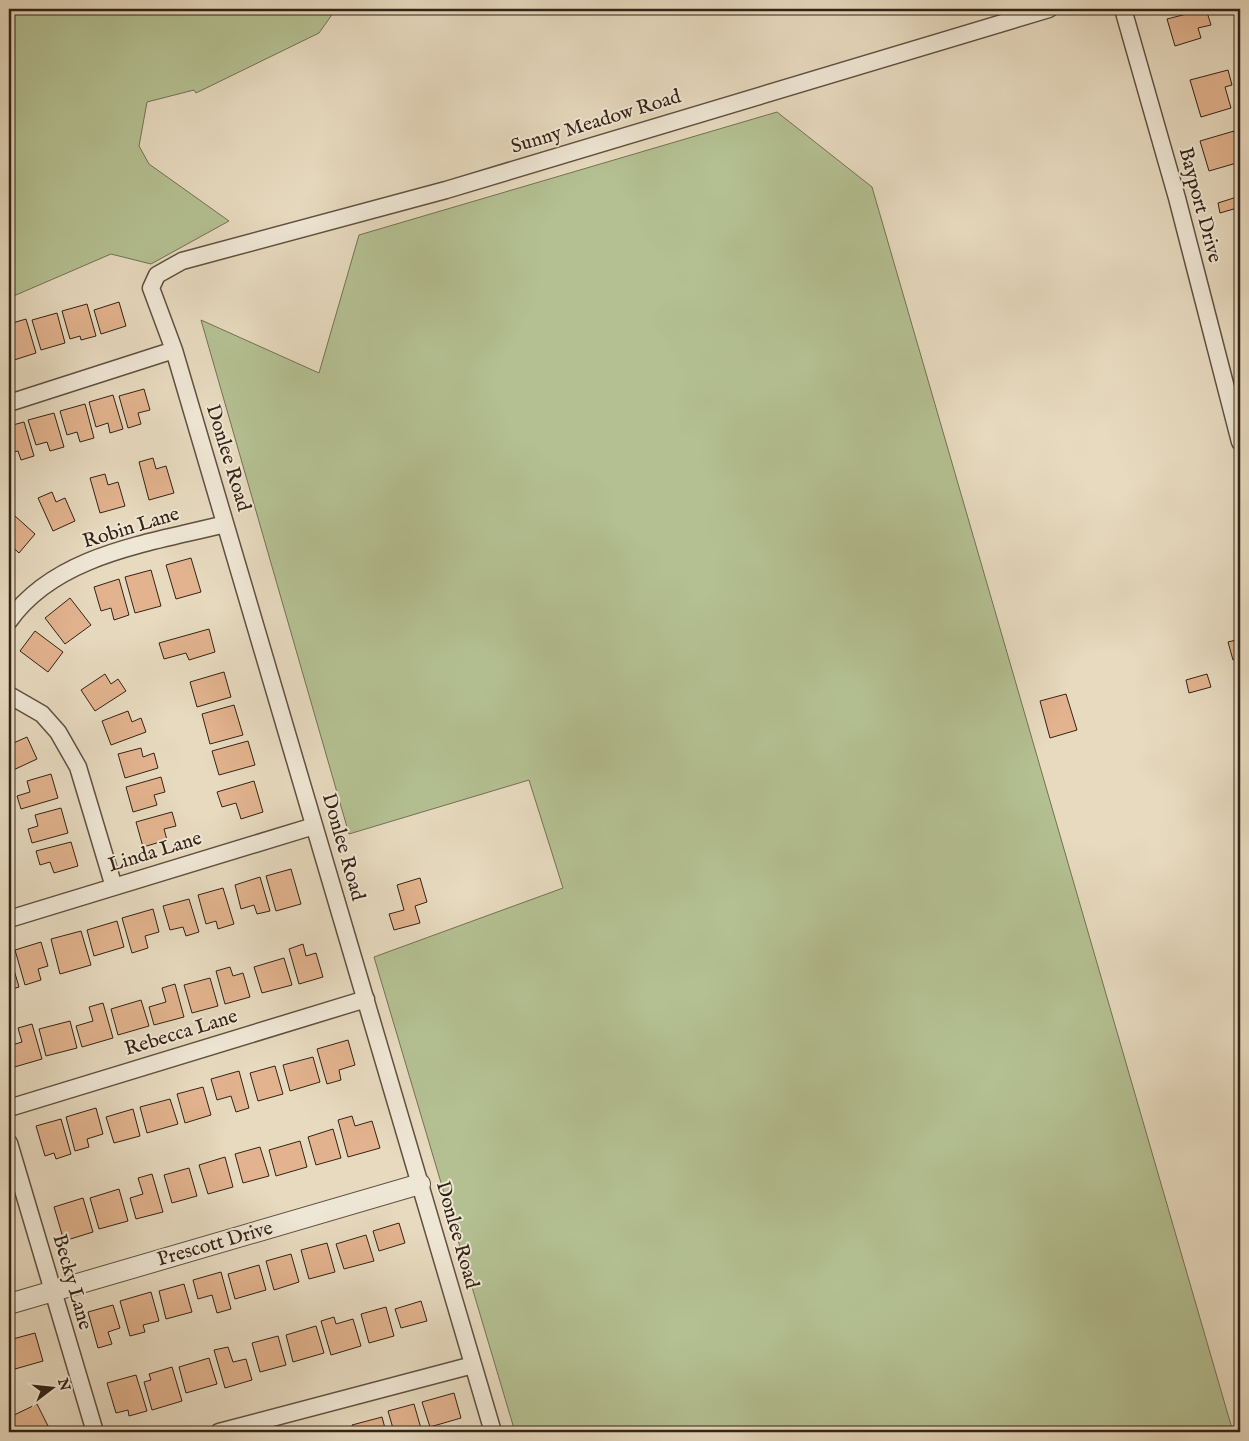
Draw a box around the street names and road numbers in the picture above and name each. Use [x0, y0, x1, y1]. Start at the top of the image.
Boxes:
street label: Sunny Meadow Road [508, 84, 684, 160]
street label: Bayport Drive [1173, 145, 1227, 265]
street label: Donlee Road [200, 401, 256, 515]
street label: Robin Lane [80, 501, 182, 555]
street label: Donlee Road [316, 790, 370, 904]
street label: Linda Lane [105, 826, 205, 878]
street label: Rebecca Lane [121, 1004, 241, 1062]
street label: Donlee Road [430, 1178, 484, 1292]
street label: Prescott Drive [154, 1216, 276, 1272]
street label: Becky Lane [46, 1231, 98, 1333]

